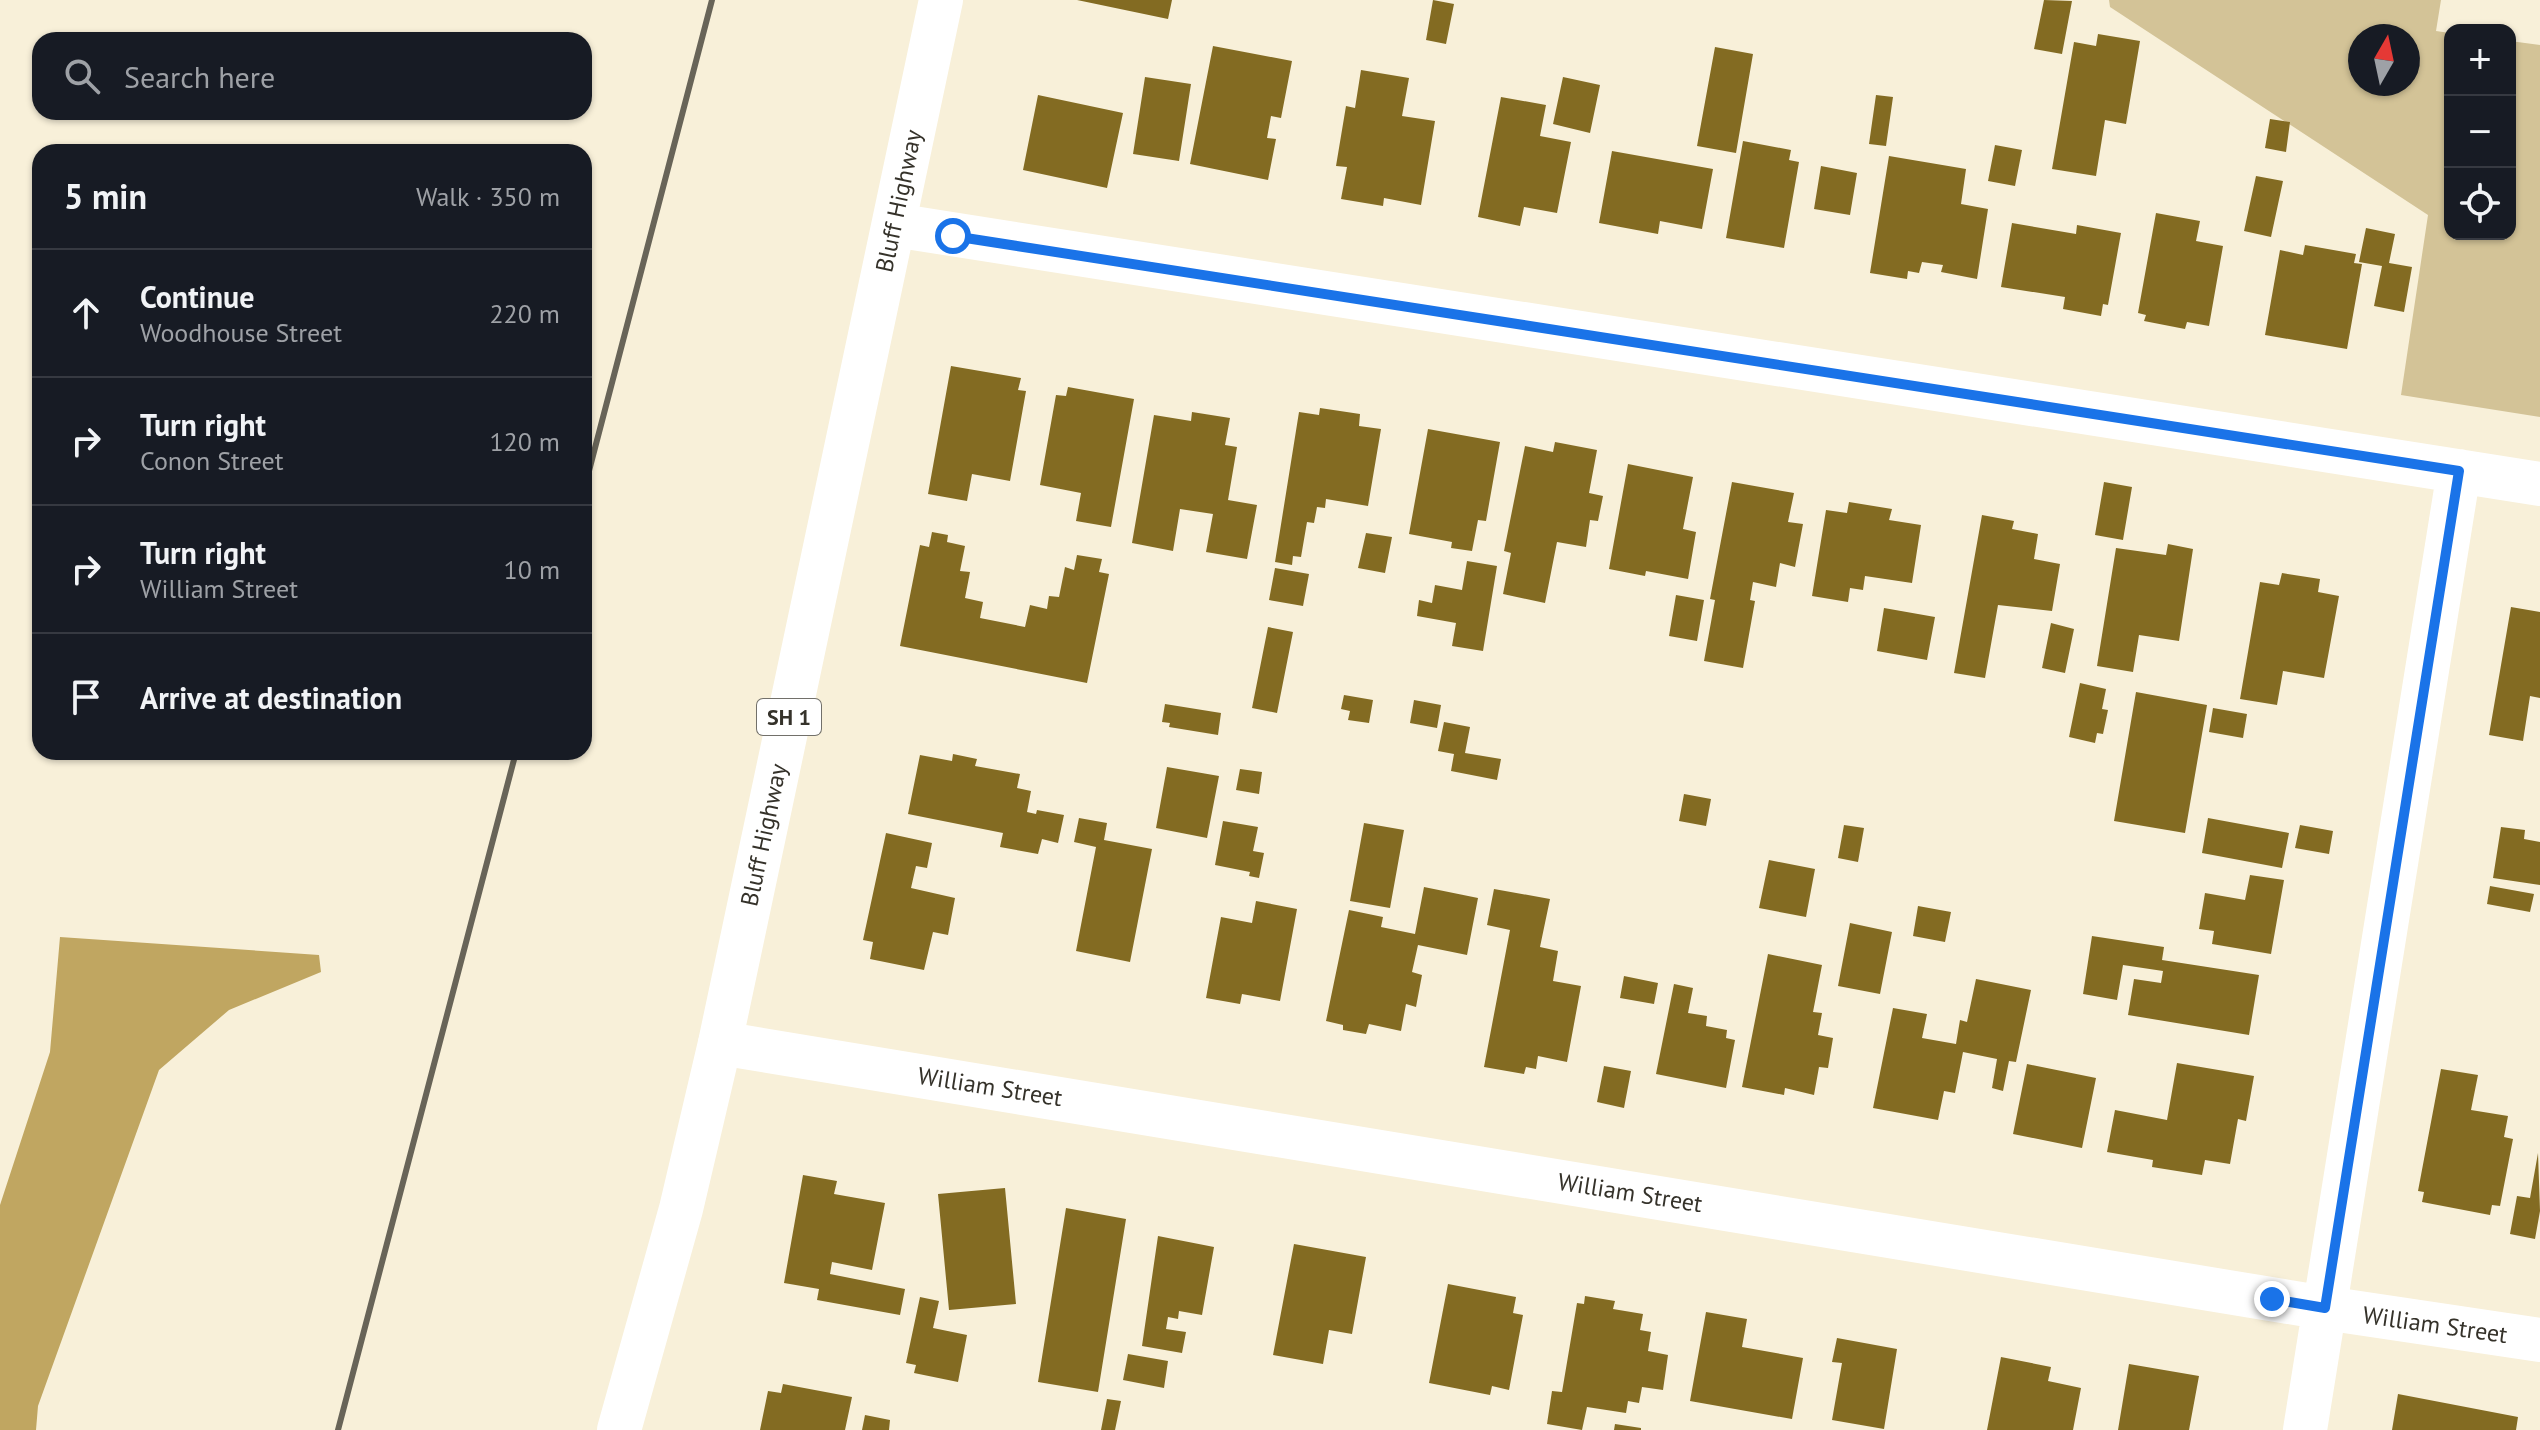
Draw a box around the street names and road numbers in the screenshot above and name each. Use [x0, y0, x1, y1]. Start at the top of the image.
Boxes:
street label: Bluff Highway [868, 127, 929, 275]
road number: SH 1 [757, 699, 821, 735]
street label: Bluff Highway [733, 761, 794, 909]
street label: William Street [916, 1060, 1065, 1113]
street label: William Street [1556, 1166, 1705, 1219]
street label: William Street [2361, 1299, 2509, 1350]

